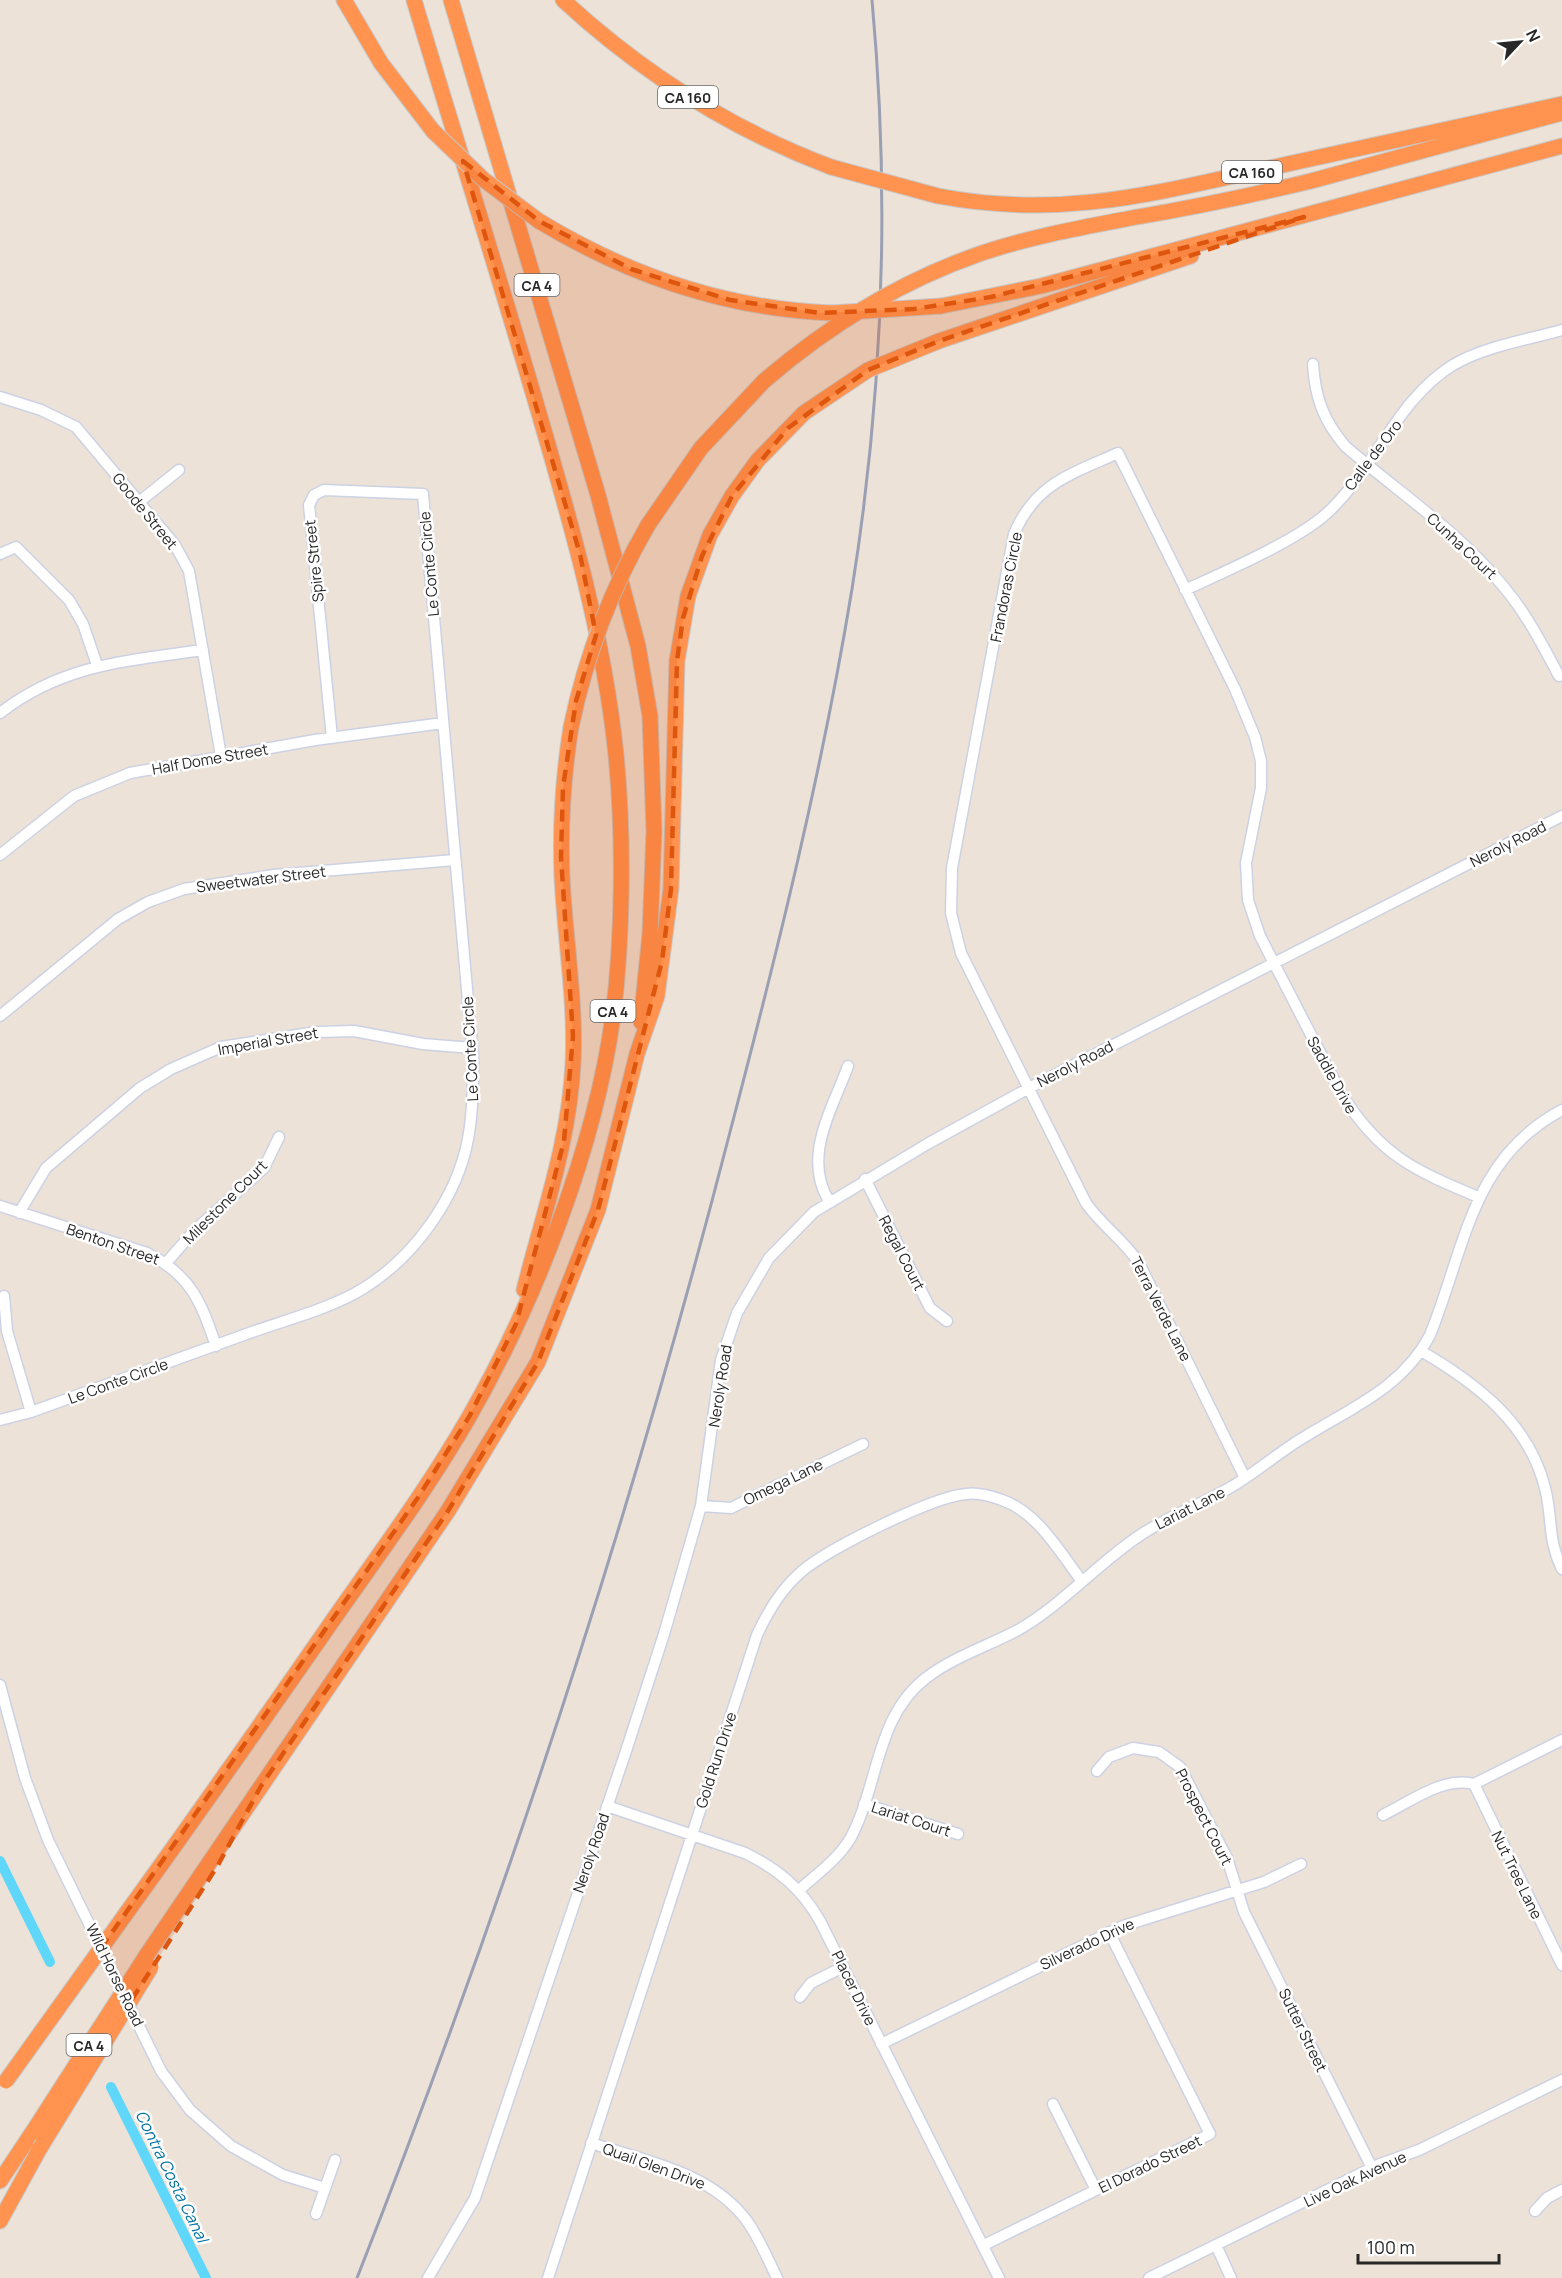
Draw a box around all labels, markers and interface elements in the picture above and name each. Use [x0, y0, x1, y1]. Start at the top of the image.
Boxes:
north arrow [1490, 12, 1550, 72]
text: N [1521, 25, 1546, 45]
road number: CA 160 [658, 86, 718, 108]
road number: CA 160 [1222, 161, 1282, 183]
road number: CA 4 [514, 274, 560, 296]
street label: Calle de Oro [1339, 415, 1407, 495]
street label: Goode Street [108, 468, 182, 554]
street label: Cunha Court [1422, 508, 1502, 584]
street label: Le Conte Circle [414, 510, 444, 617]
street label: Spire Street [299, 519, 329, 603]
street label: Frandoras Circle [985, 530, 1027, 644]
street label: Half Dome Street [150, 738, 270, 780]
street label: Neroly Road [1466, 816, 1550, 872]
street label: Sweetwater Street [195, 861, 327, 897]
street label: Le Conte Circle [457, 996, 483, 1102]
road number: CA 4 [590, 1000, 636, 1022]
street label: Imperial Street [216, 1022, 320, 1060]
street label: Saddle Drive [1302, 1032, 1362, 1118]
street label: Neroly Road [1033, 1036, 1117, 1092]
street label: Milestone Court [178, 1155, 272, 1249]
street label: Regal Court [874, 1212, 930, 1294]
street label: Benton Street [64, 1218, 162, 1270]
street label: Terra Verde Lane [1126, 1253, 1197, 1365]
street label: Neroly Road [703, 1343, 737, 1429]
street label: Le Conte Circle [65, 1353, 171, 1409]
street label: Omega Lane [740, 1454, 827, 1510]
street label: Lariat Lane [1151, 1481, 1229, 1535]
street label: Gold Run Drive [691, 1709, 742, 1811]
street label: Prospect Court [1171, 1765, 1237, 1869]
street label: Lariat Court [869, 1796, 953, 1842]
street label: Neroly Road [568, 1810, 614, 1896]
street label: Nut Tree Lane [1487, 1827, 1548, 1923]
street label: Silverado Drive [1037, 1913, 1138, 1975]
street label: Wild Horse Road [81, 1920, 149, 2030]
street label: Placer Drive [827, 1947, 881, 2029]
street label: Sutter Street [1274, 1985, 1332, 2075]
road number: CA 4 [66, 2034, 112, 2056]
water label: Contra Costa Canal [130, 2106, 215, 2248]
street label: El Dorado Street [1095, 2130, 1205, 2198]
street label: Quail Glen Drive [600, 2138, 708, 2194]
street label: Live Oak Avenue [1300, 2146, 1410, 2212]
scale bar [1358, 2227, 1499, 2265]
text: 100 m [1367, 2235, 1415, 2259]

